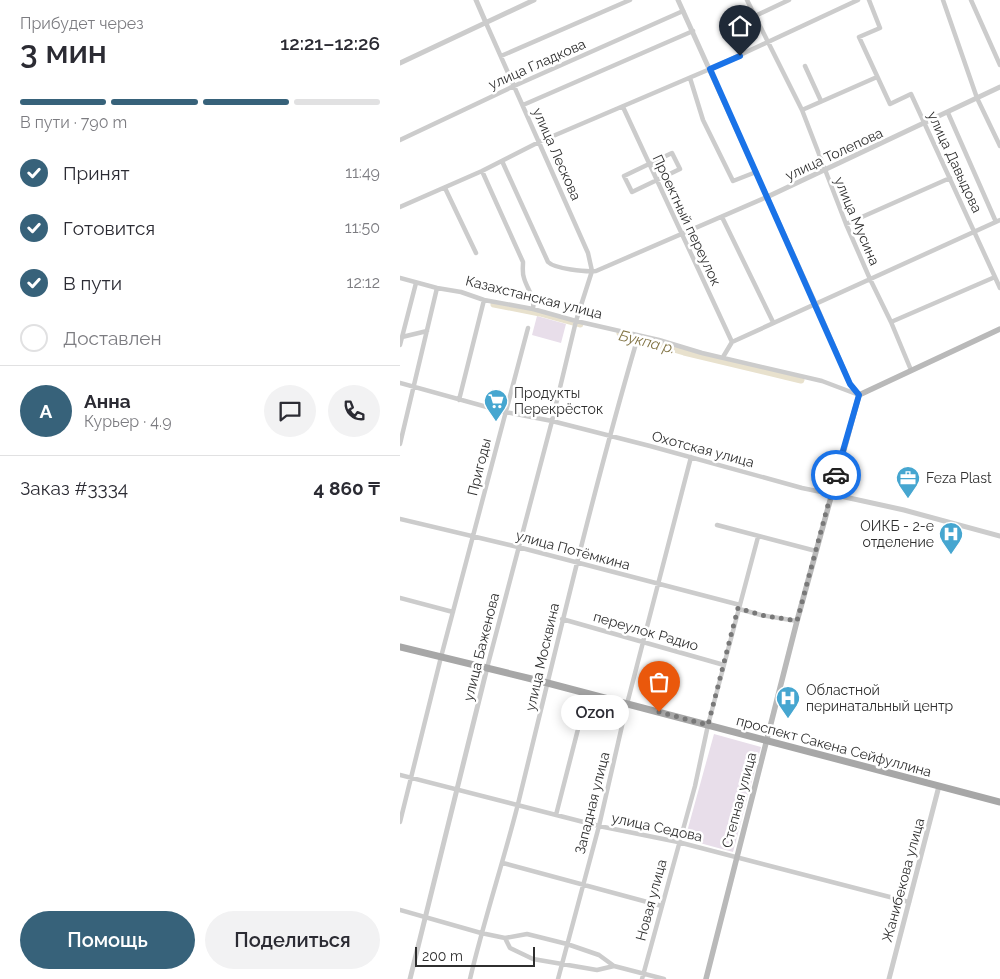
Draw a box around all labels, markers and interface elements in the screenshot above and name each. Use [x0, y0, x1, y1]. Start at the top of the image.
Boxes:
pin [719, 5, 761, 56]
icon: home [726, 12, 754, 40]
text: Прибудет через [20, 14, 144, 33]
text: 12:21–12:26 [280, 32, 380, 54]
text: 3 мин [20, 33, 107, 70]
street label: улица Гладкова [486, 35, 588, 93]
street label: улица Лескова [529, 105, 585, 203]
street label: улица Давыдова [925, 109, 985, 215]
text: В пути · 790 m [20, 113, 127, 132]
street label: улица Толепова [783, 124, 885, 184]
street label: Проектный переулок [650, 152, 724, 288]
icon: check [20, 159, 48, 187]
text: Принят [63, 162, 130, 184]
text: 11:49 [345, 163, 380, 182]
street label: улица Мусина [831, 174, 883, 268]
icon: check [20, 214, 48, 242]
text: Готовится [63, 217, 155, 239]
text: 11:50 [345, 218, 380, 237]
icon: check [20, 269, 48, 297]
text: В пути [63, 272, 122, 294]
street label: Казахстанская улица [464, 272, 604, 322]
text: 12:12 [347, 273, 380, 292]
water label: Букпа р. [617, 326, 677, 358]
text: Доставлен [63, 327, 162, 349]
button: chat [264, 385, 316, 437]
button: phone [328, 385, 380, 437]
place label: Продукты Перекрёсток [514, 385, 603, 417]
supermarket icon: Продукты Перекрёсток [483, 388, 509, 422]
text: Анна [84, 390, 131, 412]
text: А [40, 400, 52, 422]
text: Курьер · 4.9 [84, 412, 172, 431]
street label: Охотская улица [650, 428, 756, 470]
street label: Пригоды [464, 437, 494, 497]
courier [811, 450, 861, 500]
icon: car [822, 461, 850, 489]
office icon: Feza Plast [895, 465, 921, 499]
place label: Feza Plast [926, 470, 992, 486]
text: Заказ #3334 [20, 477, 128, 499]
text: 4 860 ₸ [314, 477, 380, 499]
place label: ОИКБ - 2-е отделение [860, 518, 934, 550]
hospital icon: ОИКБ - 2-е отделение [938, 521, 964, 555]
street label: улица Потёмкина [514, 527, 632, 573]
street label: улица Баженова [460, 591, 502, 703]
street label: улица Москвина [522, 601, 562, 713]
street label: переулок Радио [592, 608, 700, 654]
pin [638, 661, 680, 712]
icon: bag [645, 668, 673, 696]
place label: Областной перинатальный центр [806, 682, 954, 714]
hospital icon: Областной перинатальный центр [775, 685, 801, 719]
callout: Ozon [562, 694, 629, 730]
text: Ozon [576, 703, 614, 722]
street label: проспект Сакена Сейфуллина [735, 712, 933, 780]
street label: Западная улица [572, 750, 612, 856]
street label: Степная улица [719, 750, 759, 850]
street label: улица Седова [610, 810, 704, 844]
street label: Жанибекова улица [879, 816, 927, 944]
street label: Новая улица [632, 857, 670, 943]
button: Помощь [20, 911, 195, 969]
button: Поделиться [205, 911, 380, 969]
scale bar [415, 944, 535, 967]
text: 200 m [422, 948, 463, 964]

